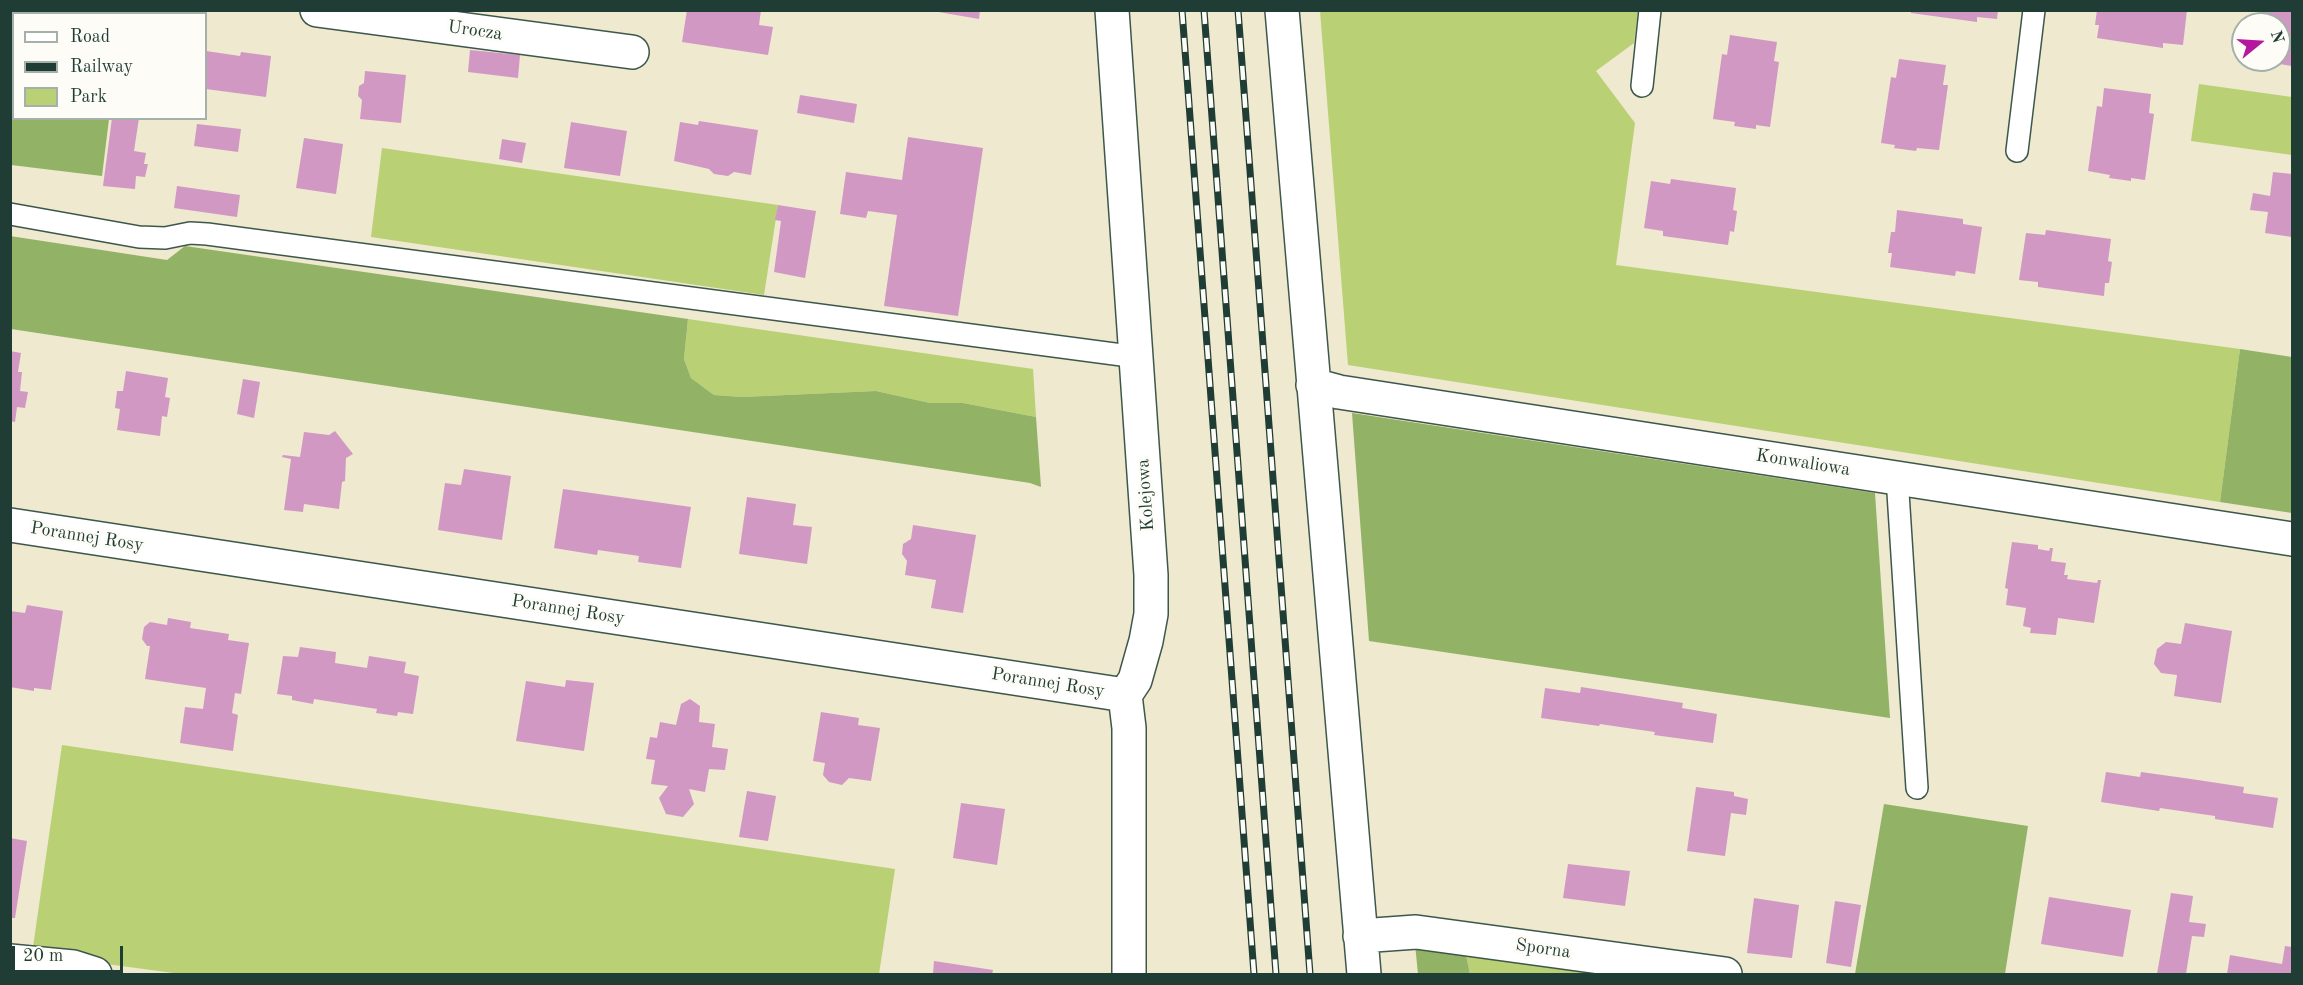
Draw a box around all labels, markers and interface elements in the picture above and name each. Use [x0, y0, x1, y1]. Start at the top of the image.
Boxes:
legend [12, 12, 207, 120]
north arrow [2231, 12, 2291, 72]
street label: Urocza [446, 16, 504, 46]
text: Road [70, 28, 110, 46]
text: N [2267, 29, 2286, 45]
text: Railway [70, 58, 133, 76]
text: Park [70, 88, 107, 106]
street label: Konwaliowa [1754, 445, 1852, 481]
street label: Kolejowa [1133, 458, 1159, 532]
street label: Porannej Rosy [29, 517, 145, 557]
street label: Porannej Rosy [510, 590, 626, 630]
street label: Porannej Rosy [990, 663, 1106, 703]
scale bar [15, 934, 126, 972]
street label: Sporna [1514, 934, 1572, 964]
text: 20 m [23, 947, 63, 965]

